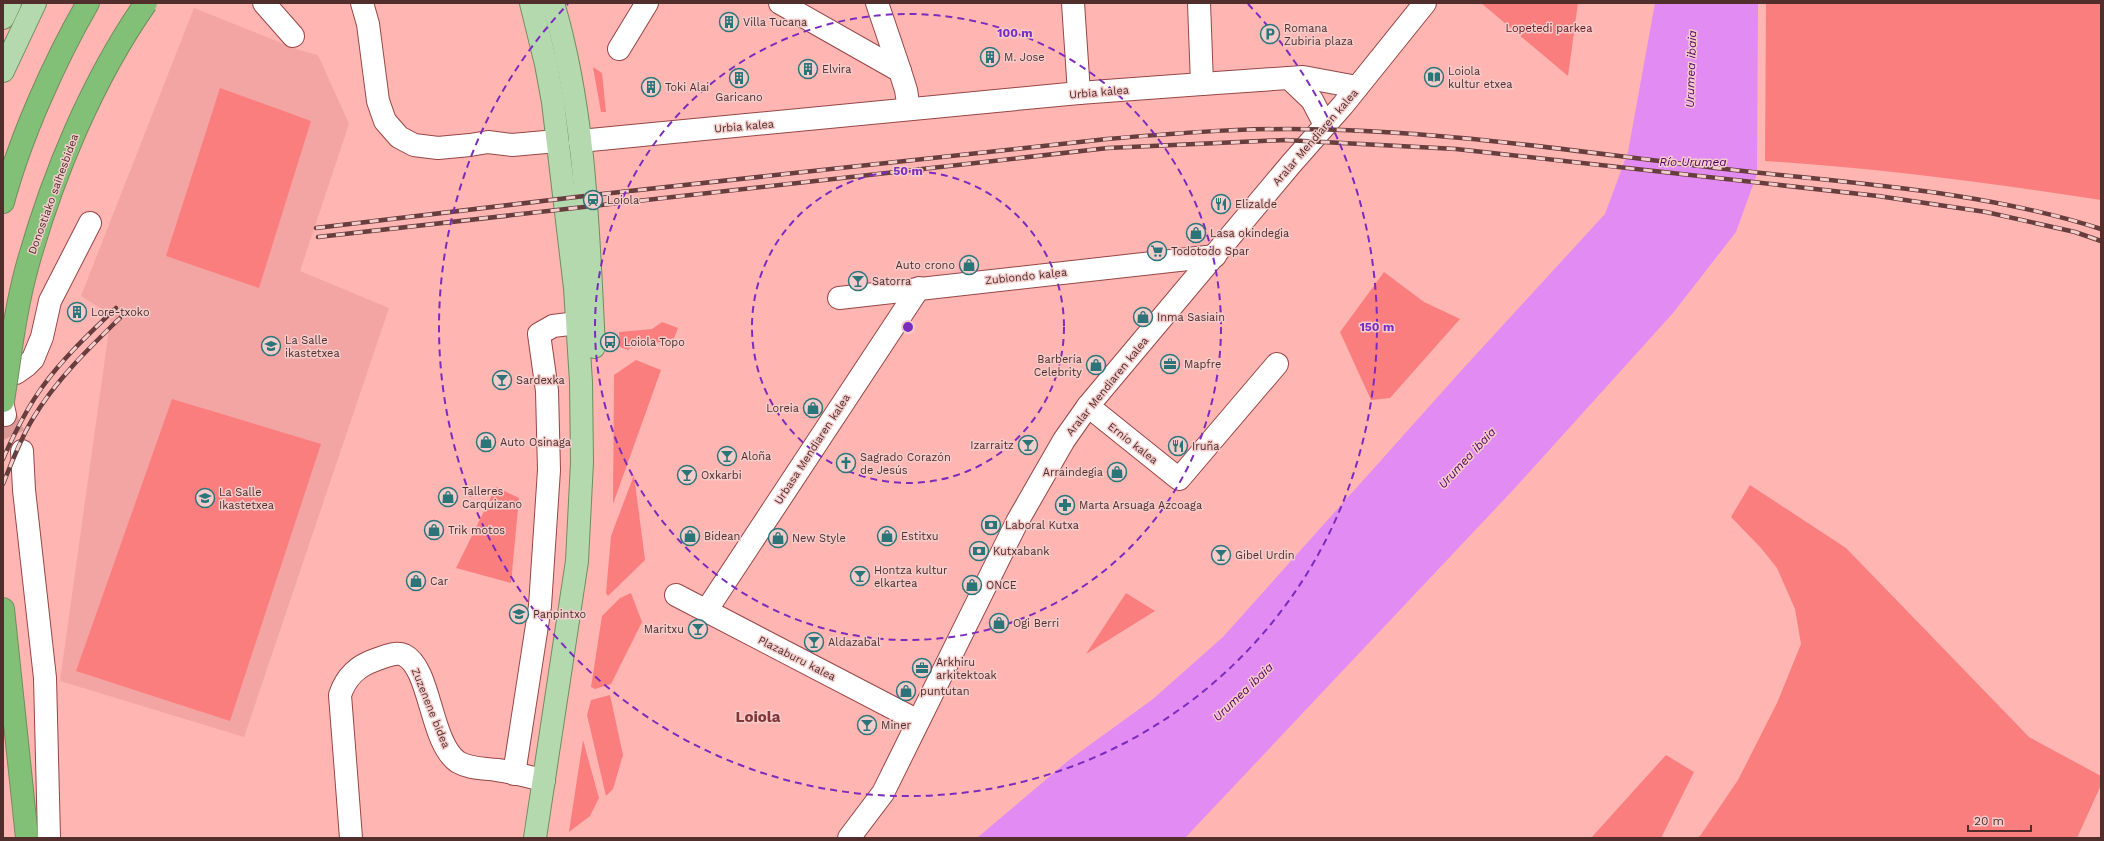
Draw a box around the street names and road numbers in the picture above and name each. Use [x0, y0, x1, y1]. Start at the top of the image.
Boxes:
street label: Urbia kalea [1069, 83, 1130, 102]
street label: Aralar Mendiaren kalea [1270, 86, 1361, 188]
street label: Urbia kalea [714, 117, 775, 136]
street label: Donostiako saihesbidea [26, 132, 81, 256]
street label: Zubiondo kalea [984, 266, 1068, 287]
street label: Aralar Mendiaren kalea [1064, 334, 1151, 438]
street label: Urbasa Mendiaren kalea [772, 392, 853, 507]
street label: Ernio kalea [1105, 420, 1160, 467]
street label: Plazaburu kalea [756, 633, 838, 684]
street label: Zuzenene bidea [409, 666, 452, 750]

